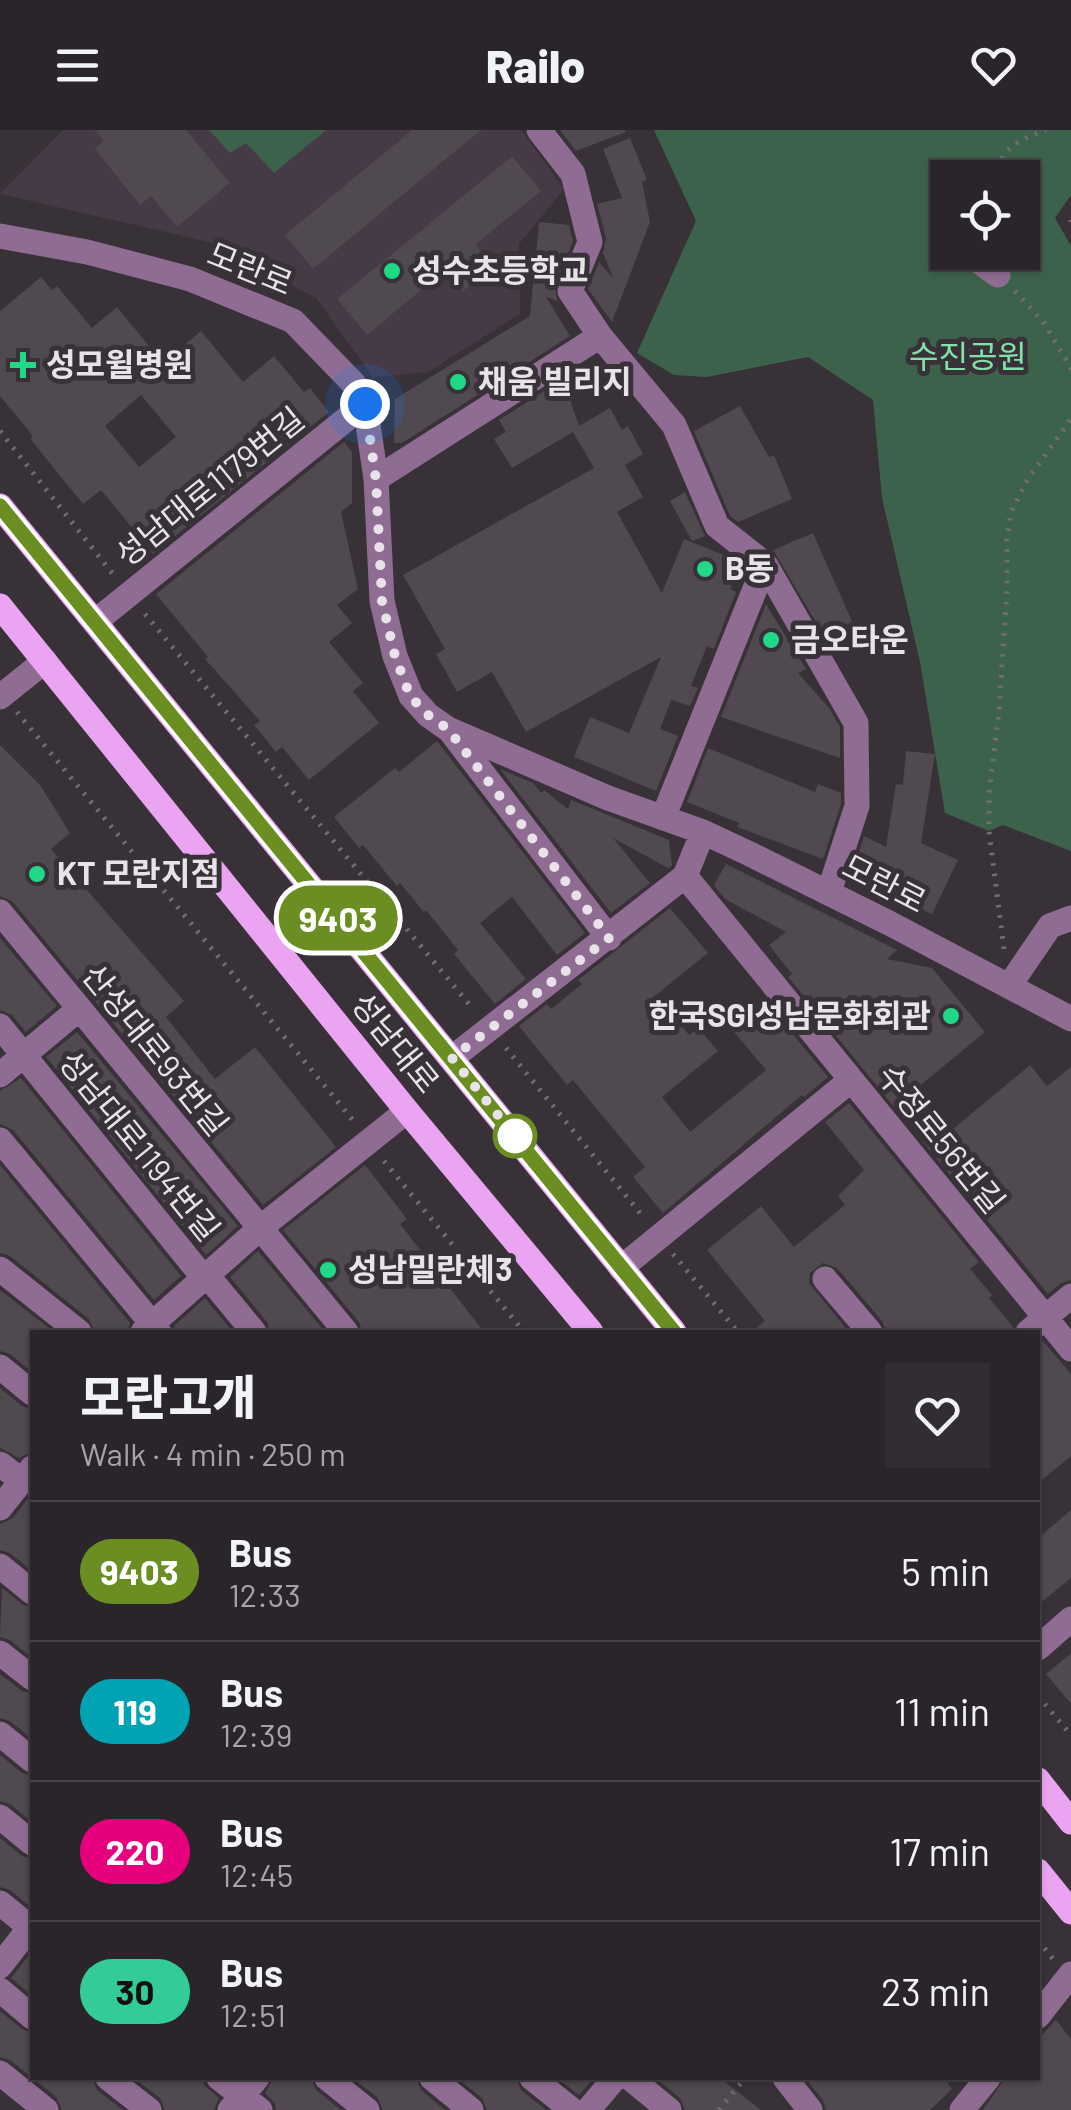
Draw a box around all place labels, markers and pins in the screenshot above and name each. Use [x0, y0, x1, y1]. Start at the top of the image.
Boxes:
place label: 성수초등학교 [412, 250, 589, 288]
marker: 성수초등학교 [381, 260, 403, 282]
place label: 성모윌병원 [46, 344, 193, 382]
marker: 성모윌병원 [10, 352, 36, 378]
place label: 채움 빌리지 [478, 361, 632, 399]
marker: 채움 빌리지 [447, 371, 469, 393]
place label: B동 [725, 548, 774, 586]
marker: B동 [694, 558, 716, 580]
place label: 금오타운 [791, 619, 909, 657]
marker: 금오타운 [760, 629, 782, 651]
place label: KT 모란지점 [57, 853, 220, 891]
marker: KT 모란지점 [26, 863, 48, 885]
place label: 한국SGI성남문화회관 [648, 995, 931, 1033]
marker: 한국SGI성남문화회관 [940, 1005, 962, 1027]
unlabelled marker [494, 1115, 536, 1157]
place label: 성남밀란체3 [348, 1249, 512, 1287]
marker: 성남밀란체3 [317, 1259, 339, 1281]

